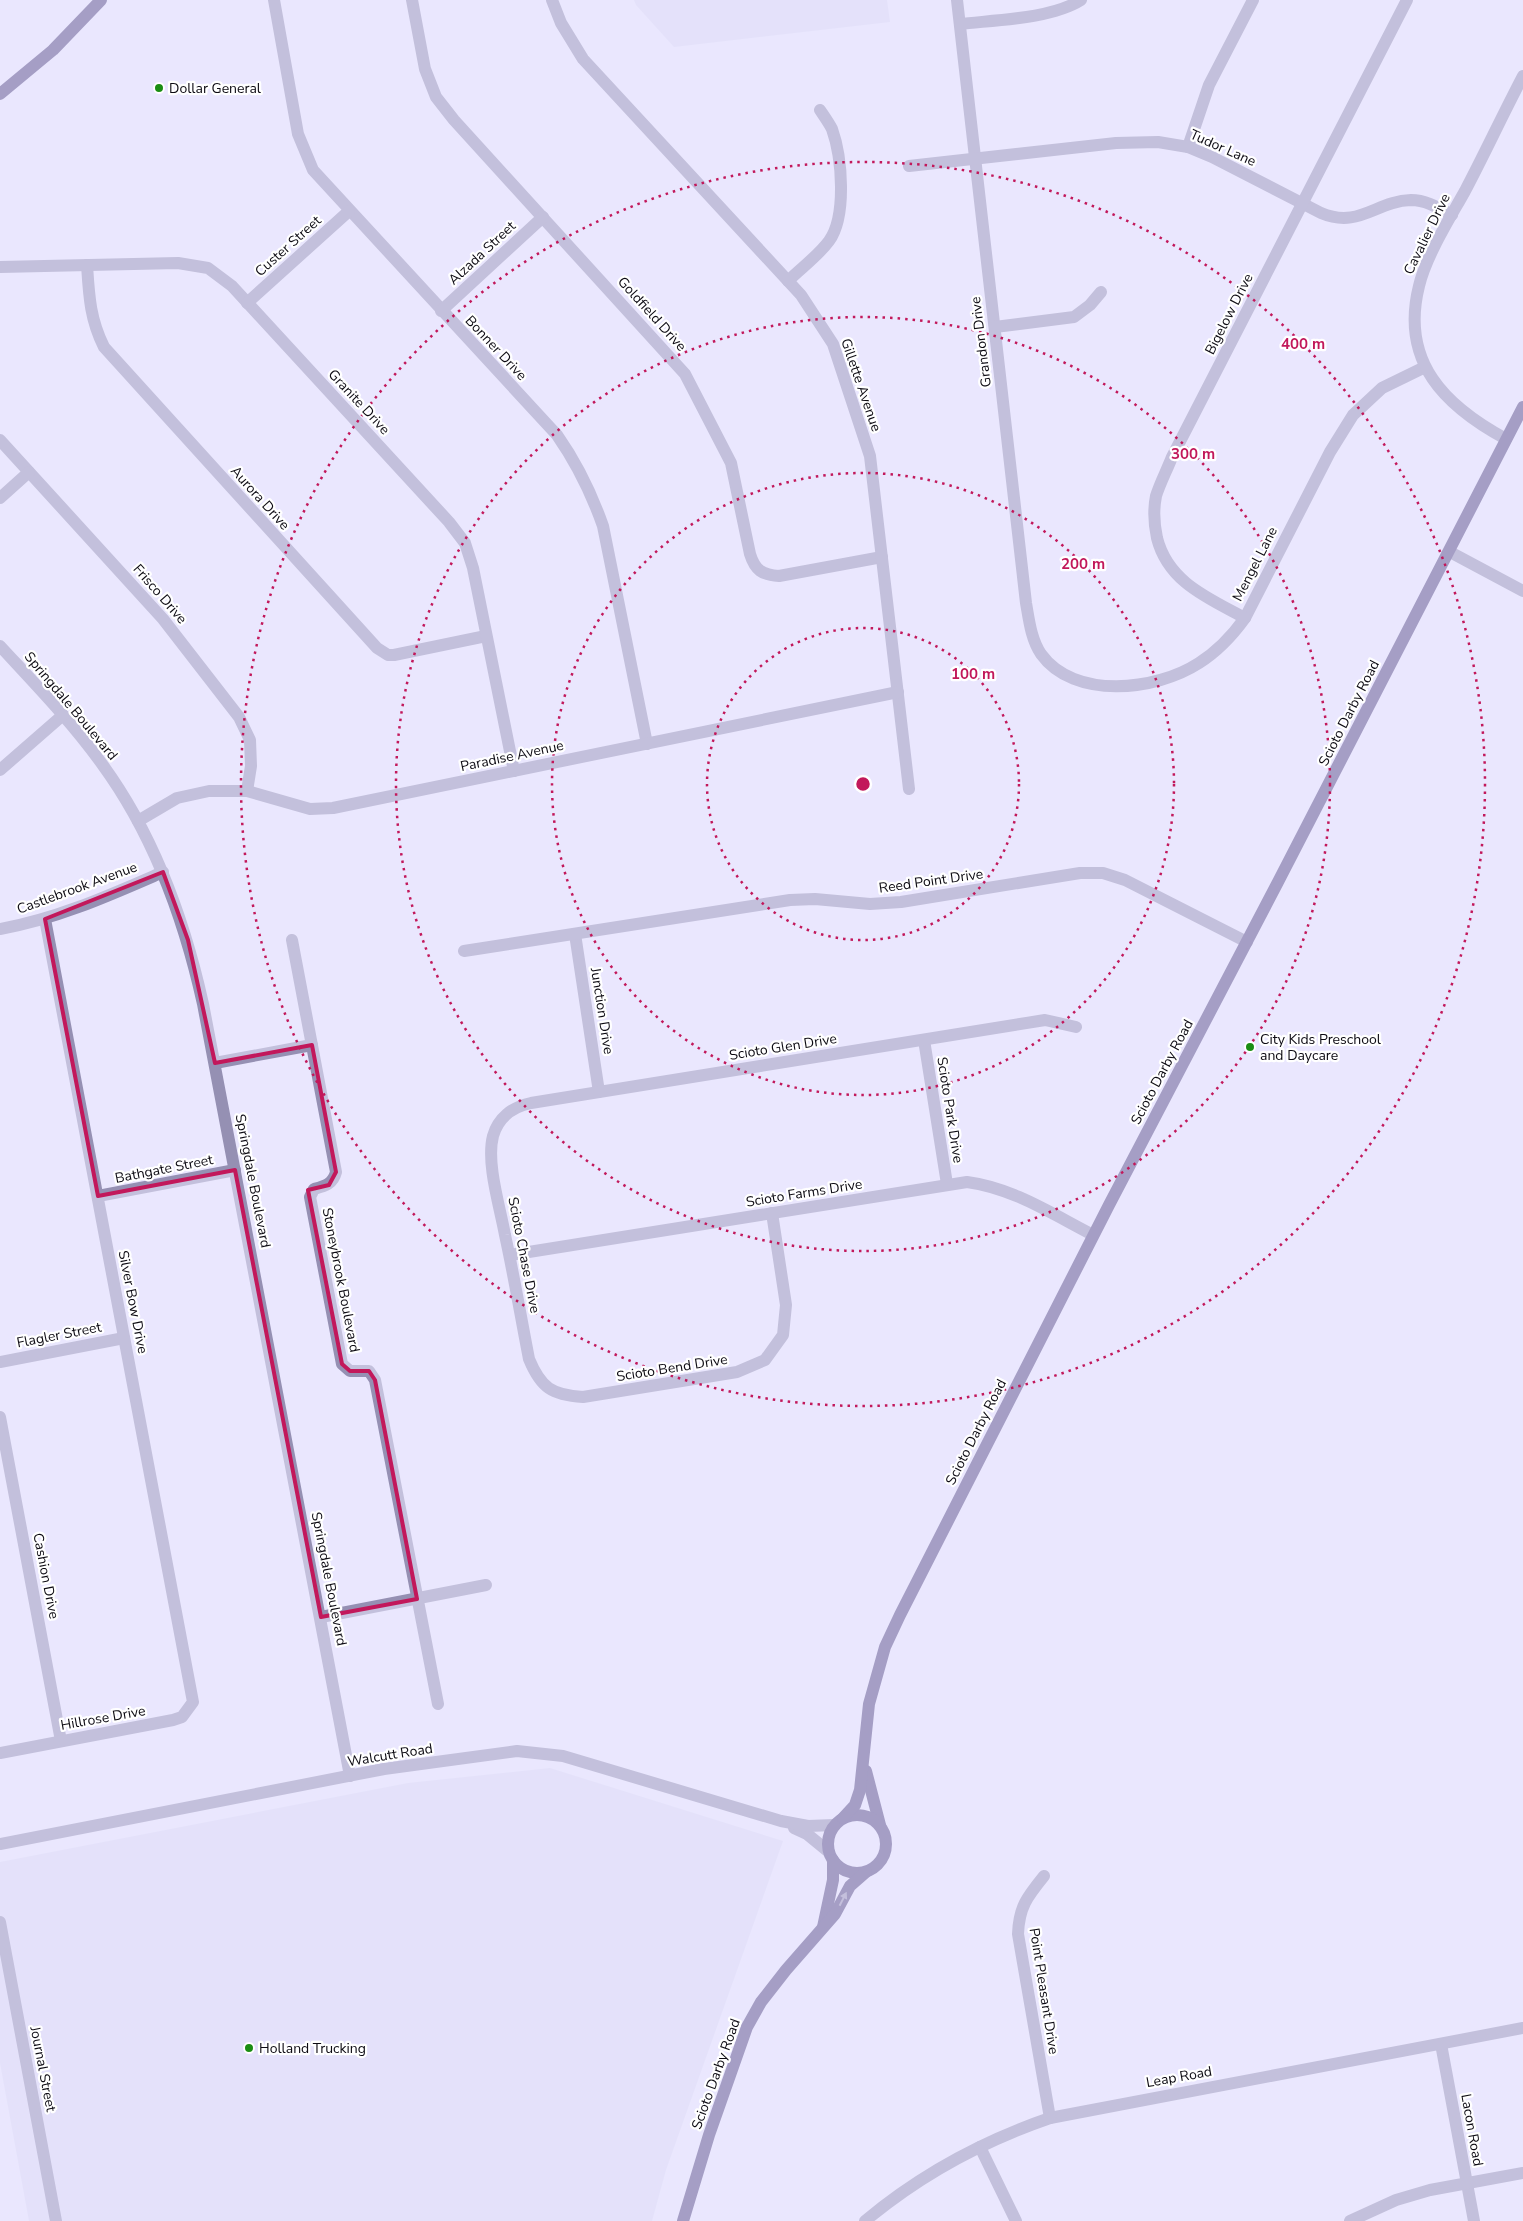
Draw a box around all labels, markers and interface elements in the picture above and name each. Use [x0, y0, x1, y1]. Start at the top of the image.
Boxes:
place label: Dollar General [169, 79, 262, 98]
marker: Dollar General [153, 82, 165, 94]
street label: Tudor Lane [1187, 125, 1259, 171]
street label: Cavalier Drive [1399, 190, 1455, 278]
street label: Custer Street [251, 211, 325, 281]
street label: Alzada Street [444, 217, 520, 289]
street label: Bigelow Drive [1200, 270, 1258, 358]
street label: Goldfield Drive [613, 273, 691, 355]
street label: Grandon Drive [966, 296, 996, 388]
street label: Bonner Drive [461, 311, 531, 385]
text: 400 m [1281, 334, 1325, 354]
street label: Gillette Avenue [836, 336, 886, 434]
street label: Granite Drive [324, 365, 394, 439]
text: 300 m [1171, 444, 1215, 464]
street label: Aurora Drive [226, 462, 294, 534]
street label: Mengel Lane [1228, 524, 1282, 604]
text: 200 m [1061, 554, 1105, 574]
street label: Frisco Drive [129, 560, 191, 628]
street label: Springdale Boulevard [20, 648, 122, 764]
street label: Scioto Darby Road [1314, 657, 1384, 769]
text: 100 m [951, 664, 995, 684]
street label: Paradise Avenue [459, 736, 565, 776]
centre of rings [854, 775, 872, 793]
street label: Castlebrook Avenue [14, 857, 140, 919]
street label: Reed Point Drive [878, 864, 984, 898]
street label: Junction Drive [586, 965, 618, 1056]
street label: Scioto Darby Road [1126, 1016, 1198, 1128]
street label: Scioto Glen Drive [728, 1029, 838, 1065]
place label: City Kids Preschool and Daycare [1260, 1030, 1382, 1065]
marker: City Kids Preschool and Daycare [1244, 1041, 1256, 1053]
street label: Scioto Park Drive [932, 1056, 968, 1164]
street label: Springdale Boulevard [231, 1112, 275, 1250]
street label: Bathgate Street [113, 1150, 215, 1188]
street label: Scioto Farms Drive [744, 1174, 864, 1212]
street label: Scioto Chase Drive [503, 1195, 545, 1315]
street label: Stoneybrook Boulevard [318, 1206, 364, 1354]
street label: Silver Bow Drive [114, 1249, 152, 1355]
street label: Flagler Street [15, 1317, 103, 1353]
street label: Scioto Bend Drive [615, 1350, 729, 1386]
street label: Scioto Darby Road [941, 1376, 1011, 1488]
street label: Springdale Boulevard [307, 1510, 351, 1648]
street label: Cashion Drive [28, 1531, 64, 1621]
street label: Hillrose Drive [59, 1701, 147, 1735]
street label: Walcutt Road [346, 1739, 434, 1771]
one-way arrow [839, 1892, 847, 1907]
street label: Point Pleasant Drive [1025, 1926, 1063, 2056]
street label: Scioto Darby Road [687, 2016, 745, 2132]
street label: Journal Street [25, 2024, 61, 2113]
place label: Holland Trucking [259, 2039, 366, 2058]
marker: Holland Trucking [243, 2042, 255, 2054]
street label: Leap Road [1144, 2062, 1214, 2092]
street label: Lacon Road [1456, 2092, 1488, 2168]

